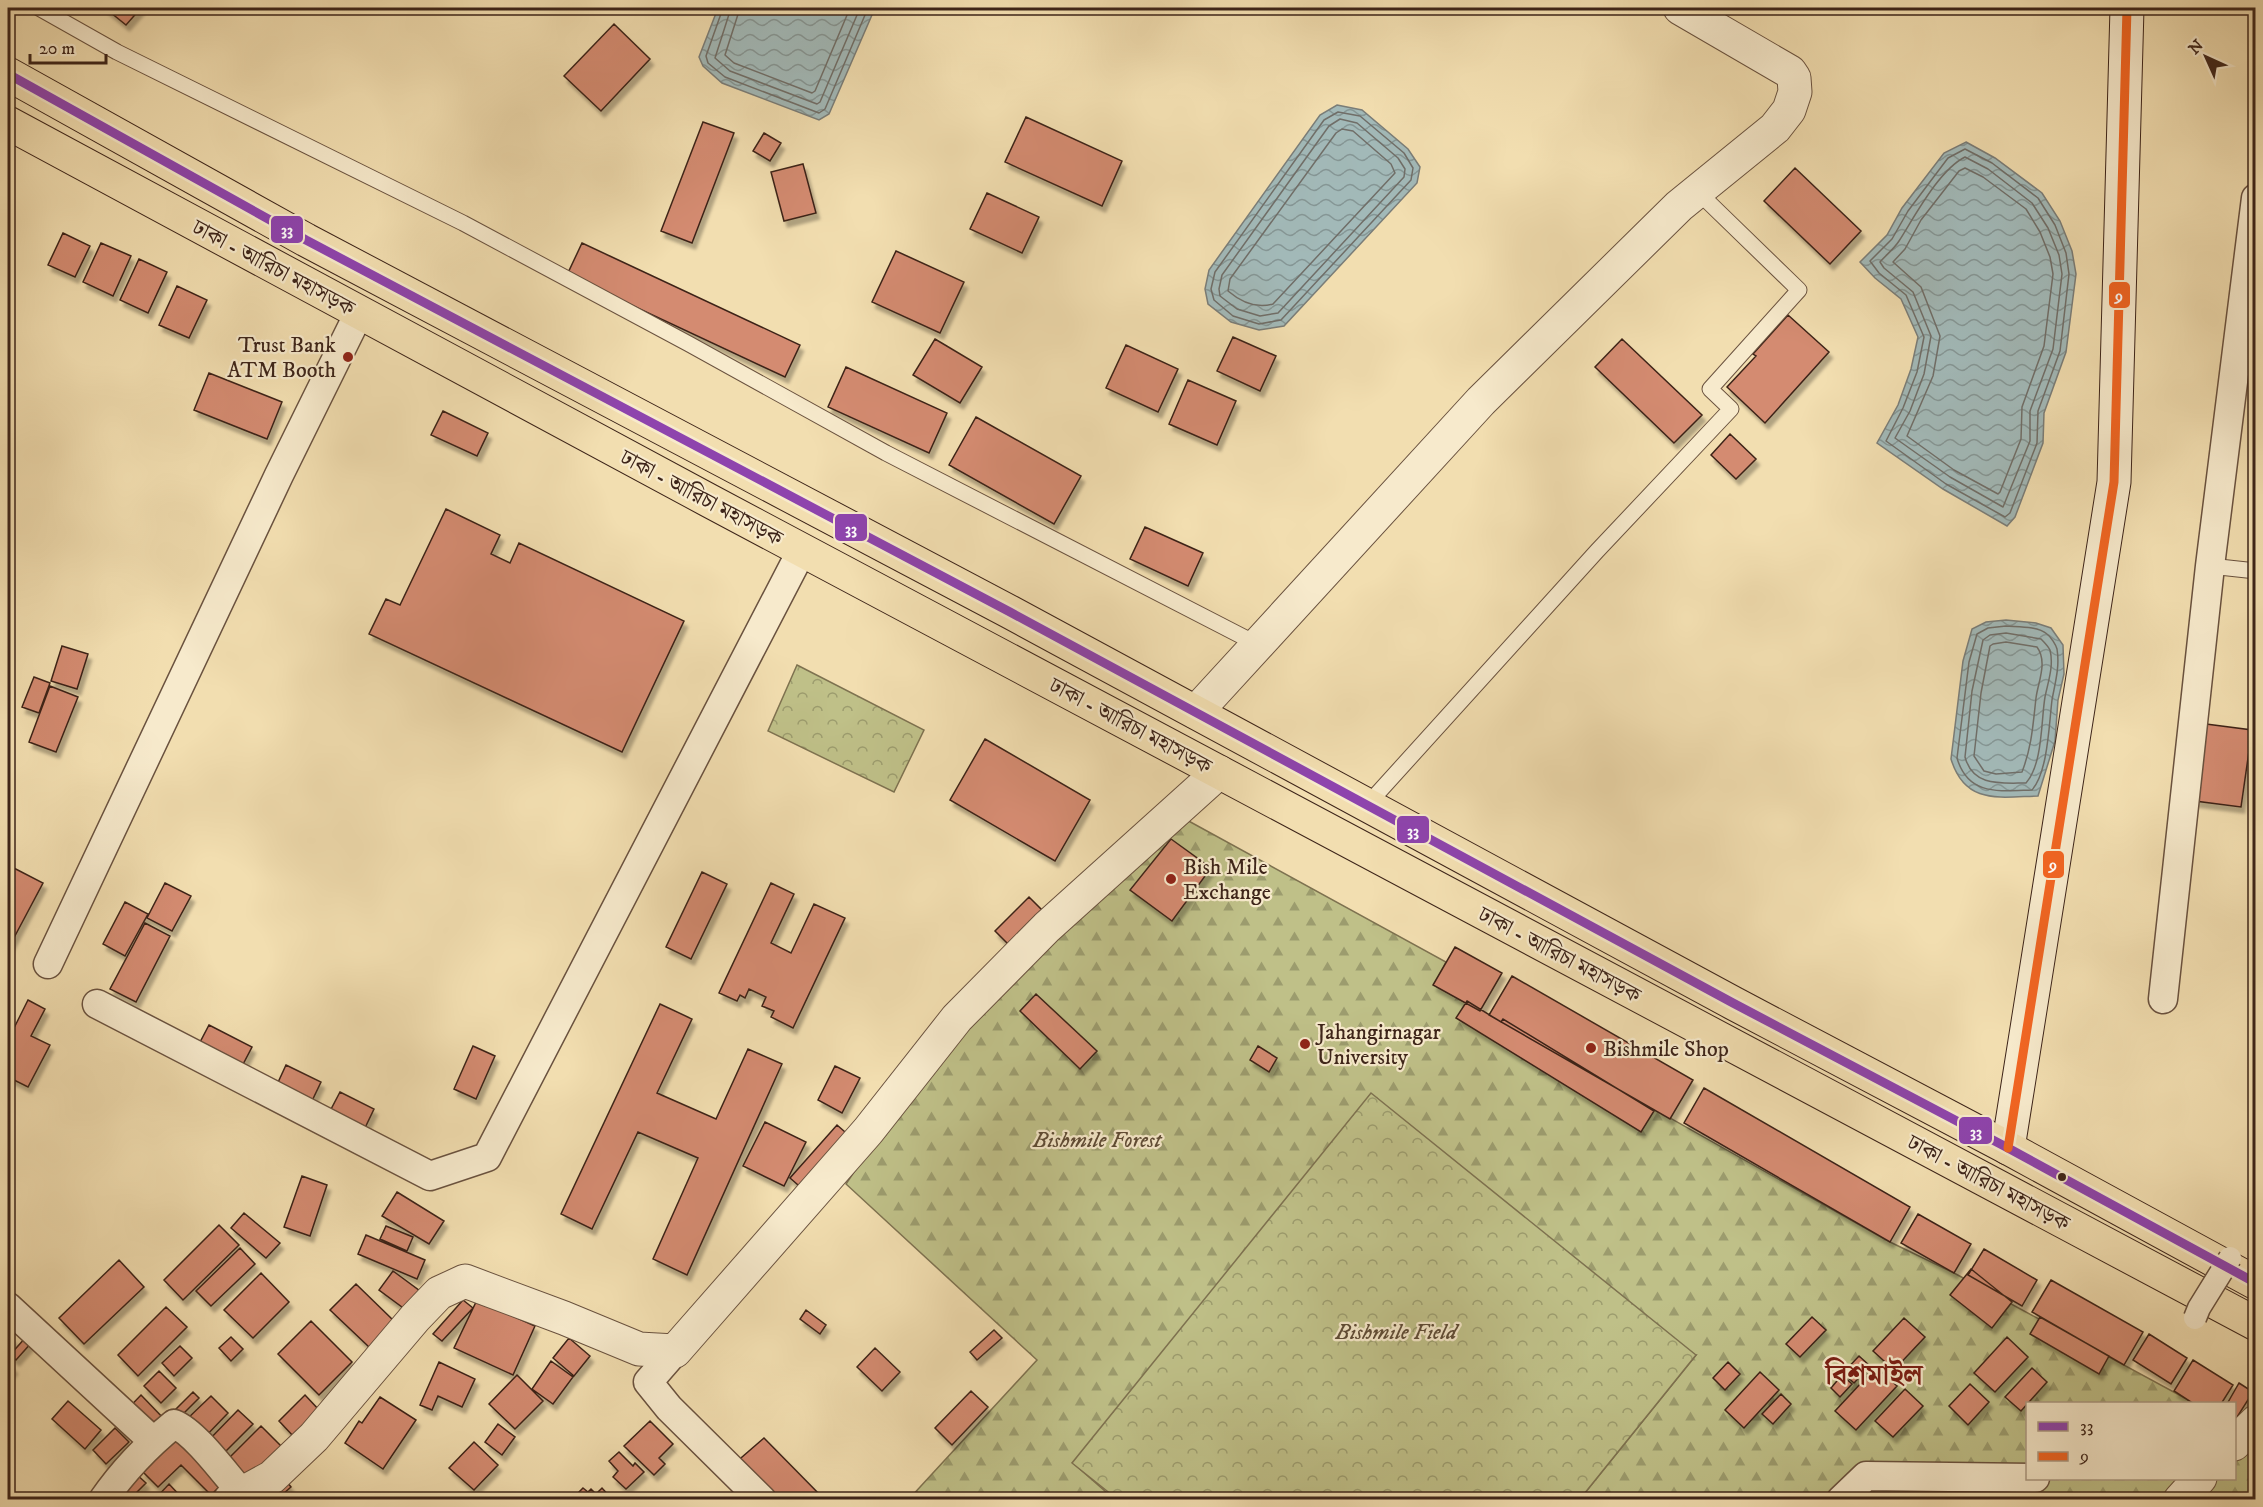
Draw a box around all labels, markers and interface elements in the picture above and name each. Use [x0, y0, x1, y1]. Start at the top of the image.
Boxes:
scale bar [30, 27, 106, 65]
north arrow [2176, 27, 2236, 87]
text: N [2184, 35, 2208, 59]
text: 20 m [39, 38, 75, 60]
street label: ঢাকা - আরিচা মহাসড়ক [187, 213, 361, 323]
line badge: 33 [270, 215, 304, 244]
text: 33 [281, 220, 293, 240]
line badge: 9 [2108, 281, 2131, 309]
text: 9 [2114, 286, 2123, 306]
place label: Trust Bank ATM Booth [227, 332, 336, 384]
marker: Trust Bank ATM Booth [341, 350, 355, 364]
street label: ঢাকা - আরিচা মহাসড়ক [615, 443, 789, 553]
line badge: 33 [834, 513, 868, 542]
text: 33 [845, 519, 857, 539]
street label: ঢাকা - আরিচা মহাসড়ক [1044, 671, 1218, 781]
line badge: 33 [1396, 815, 1430, 844]
text: 33 [1407, 821, 1419, 841]
line badge: 9 [2042, 850, 2065, 879]
place label: Bish Mile Exchange [1183, 854, 1271, 906]
text: 9 [2048, 855, 2057, 875]
marker: Bish Mile Exchange [1164, 872, 1178, 886]
street label: ঢাকা - আরিচা মহাসড়ক [1473, 900, 1647, 1010]
place label: Jahangirnagar University [1315, 1019, 1442, 1071]
place label: Bishmile Shop [1603, 1036, 1729, 1063]
marker: Jahangirnagar University [1298, 1037, 1312, 1051]
marker: Bishmile Shop [1584, 1041, 1598, 1055]
line badge: 33 [1958, 1116, 1993, 1145]
text: 33 [1970, 1122, 1982, 1142]
park label: Bishmile Forest [1032, 1127, 1162, 1154]
street label: ঢাকা - আরিচা মহাসড়ক [1902, 1128, 2076, 1238]
unlabelled marker [2056, 1171, 2068, 1183]
park label: Bishmile Field [1334, 1319, 1460, 1346]
district label: বিশমাইল [1824, 1357, 1925, 1393]
legend [2026, 1402, 2236, 1480]
text: 33 [2080, 1416, 2093, 1438]
text: 9 [2079, 1446, 2089, 1468]

